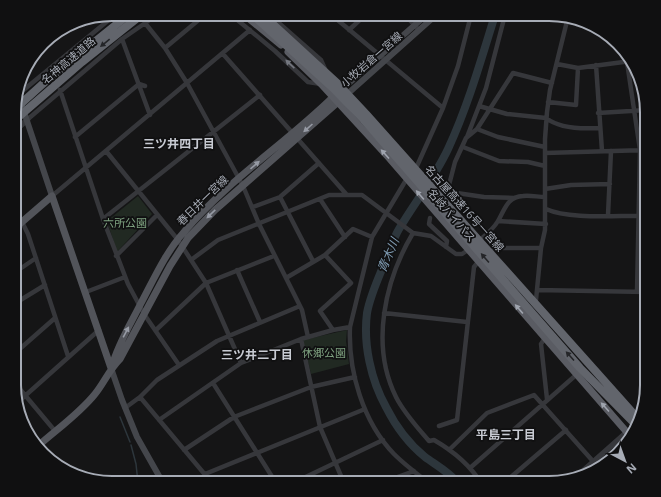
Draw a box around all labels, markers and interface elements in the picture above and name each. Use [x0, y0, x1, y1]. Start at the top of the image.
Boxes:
street label: 小牧岩倉一宮線 [337, 28, 405, 90]
street label: 名神高速道路 [38, 33, 98, 87]
one-way arrow [100, 39, 111, 47]
one-way arrow [285, 59, 295, 69]
one-way arrow [303, 124, 314, 133]
district label: 三ツ井四丁目 [143, 135, 215, 152]
one-way arrow [381, 149, 390, 160]
one-way arrow [250, 160, 261, 169]
street label: 名古屋高速16号一宮線 [422, 162, 508, 254]
street label: 春日井一宮線 [173, 172, 231, 228]
street label: 名岐バイパス [425, 185, 479, 245]
one-way arrow [415, 190, 424, 201]
one-way arrow [206, 209, 216, 219]
park label: 六所公園 [103, 215, 147, 230]
water label: 青木川 [373, 233, 404, 275]
one-way arrow [480, 253, 489, 263]
one-way arrow [515, 304, 524, 315]
one-way arrow [123, 326, 130, 338]
park label: 休郷公園 [302, 345, 346, 360]
district label: 三ツ井二丁目 [221, 346, 293, 363]
one-way arrow [565, 351, 575, 361]
one-way arrow [601, 403, 610, 412]
district label: 平島三丁目 [476, 426, 536, 443]
north arrow [605, 441, 645, 481]
text: N [624, 460, 640, 478]

